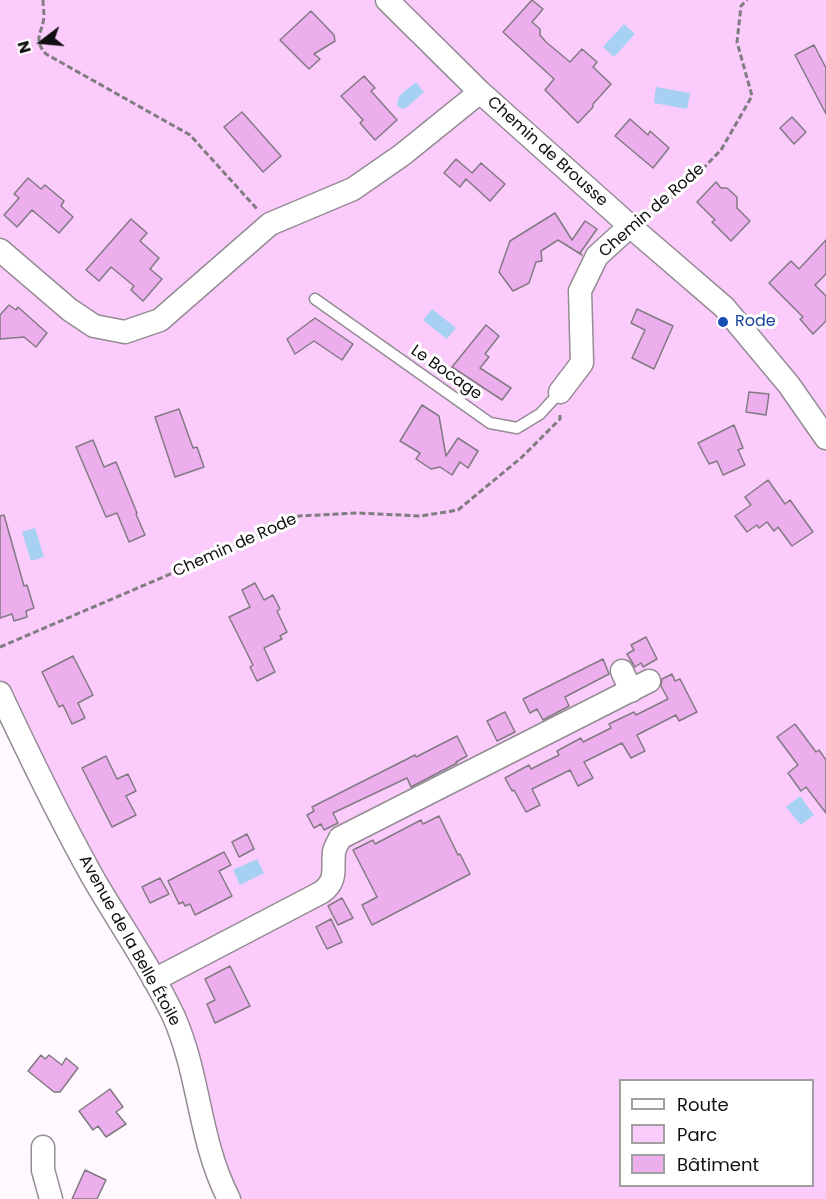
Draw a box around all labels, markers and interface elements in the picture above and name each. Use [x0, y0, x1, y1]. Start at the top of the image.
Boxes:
north arrow [12, 12, 72, 72]
text: N [12, 38, 37, 56]
street label: Chemin de Brousse [483, 93, 611, 211]
street label: Chemin de Rode [595, 160, 709, 262]
place label: Rode [735, 312, 776, 332]
marker: Rode [716, 315, 730, 329]
street label: Le Bocage [407, 342, 485, 404]
street label: Chemin de Rode [170, 510, 300, 582]
street label: Avenue de la Belle Étoile [74, 852, 184, 1030]
legend [619, 1079, 814, 1187]
text: Route [677, 1092, 729, 1117]
text: Parc [677, 1122, 717, 1147]
text: Bâtiment [677, 1152, 759, 1177]

